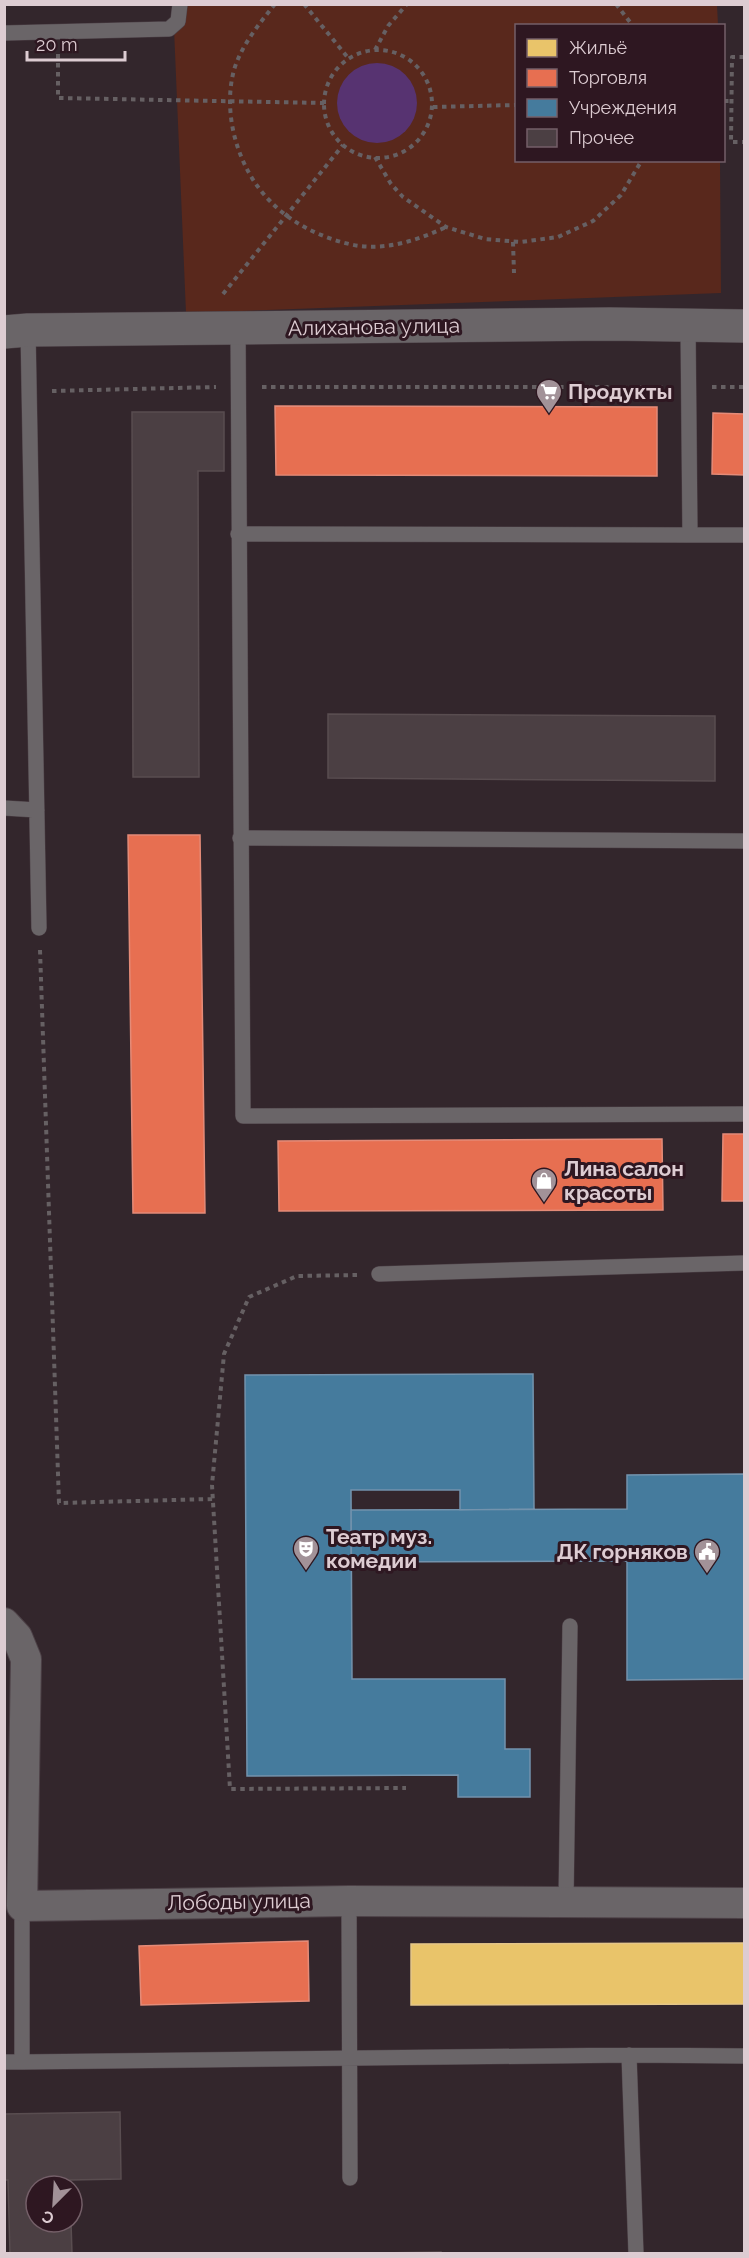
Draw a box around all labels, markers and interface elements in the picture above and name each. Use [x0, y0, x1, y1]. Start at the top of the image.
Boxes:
scale bar [27, 24, 124, 62]
legend [515, 24, 725, 162]
text: 20 m [36, 34, 78, 55]
text: Жильё [569, 37, 627, 58]
text: Торговля [569, 67, 647, 88]
text: Учреждения [569, 97, 677, 118]
text: Прочее [569, 127, 635, 148]
street label: Алиханова улица [288, 312, 460, 341]
supermarket icon: Продукты [534, 377, 564, 415]
place label: Продукты [568, 379, 673, 404]
place label: Лина салон красоты [564, 1156, 684, 1205]
shop icon: Лина салон красоты [529, 1166, 559, 1204]
place label: Театр муз. комедии [326, 1524, 432, 1573]
theatre icon: Театр муз. комедии [291, 1534, 321, 1572]
public building icon: ДК горняков [692, 1537, 722, 1575]
place label: ДК горняков [557, 1539, 688, 1564]
street label: Лободы улица [167, 1888, 311, 1915]
north arrow [24, 2174, 84, 2234]
text: С [39, 2206, 57, 2228]

